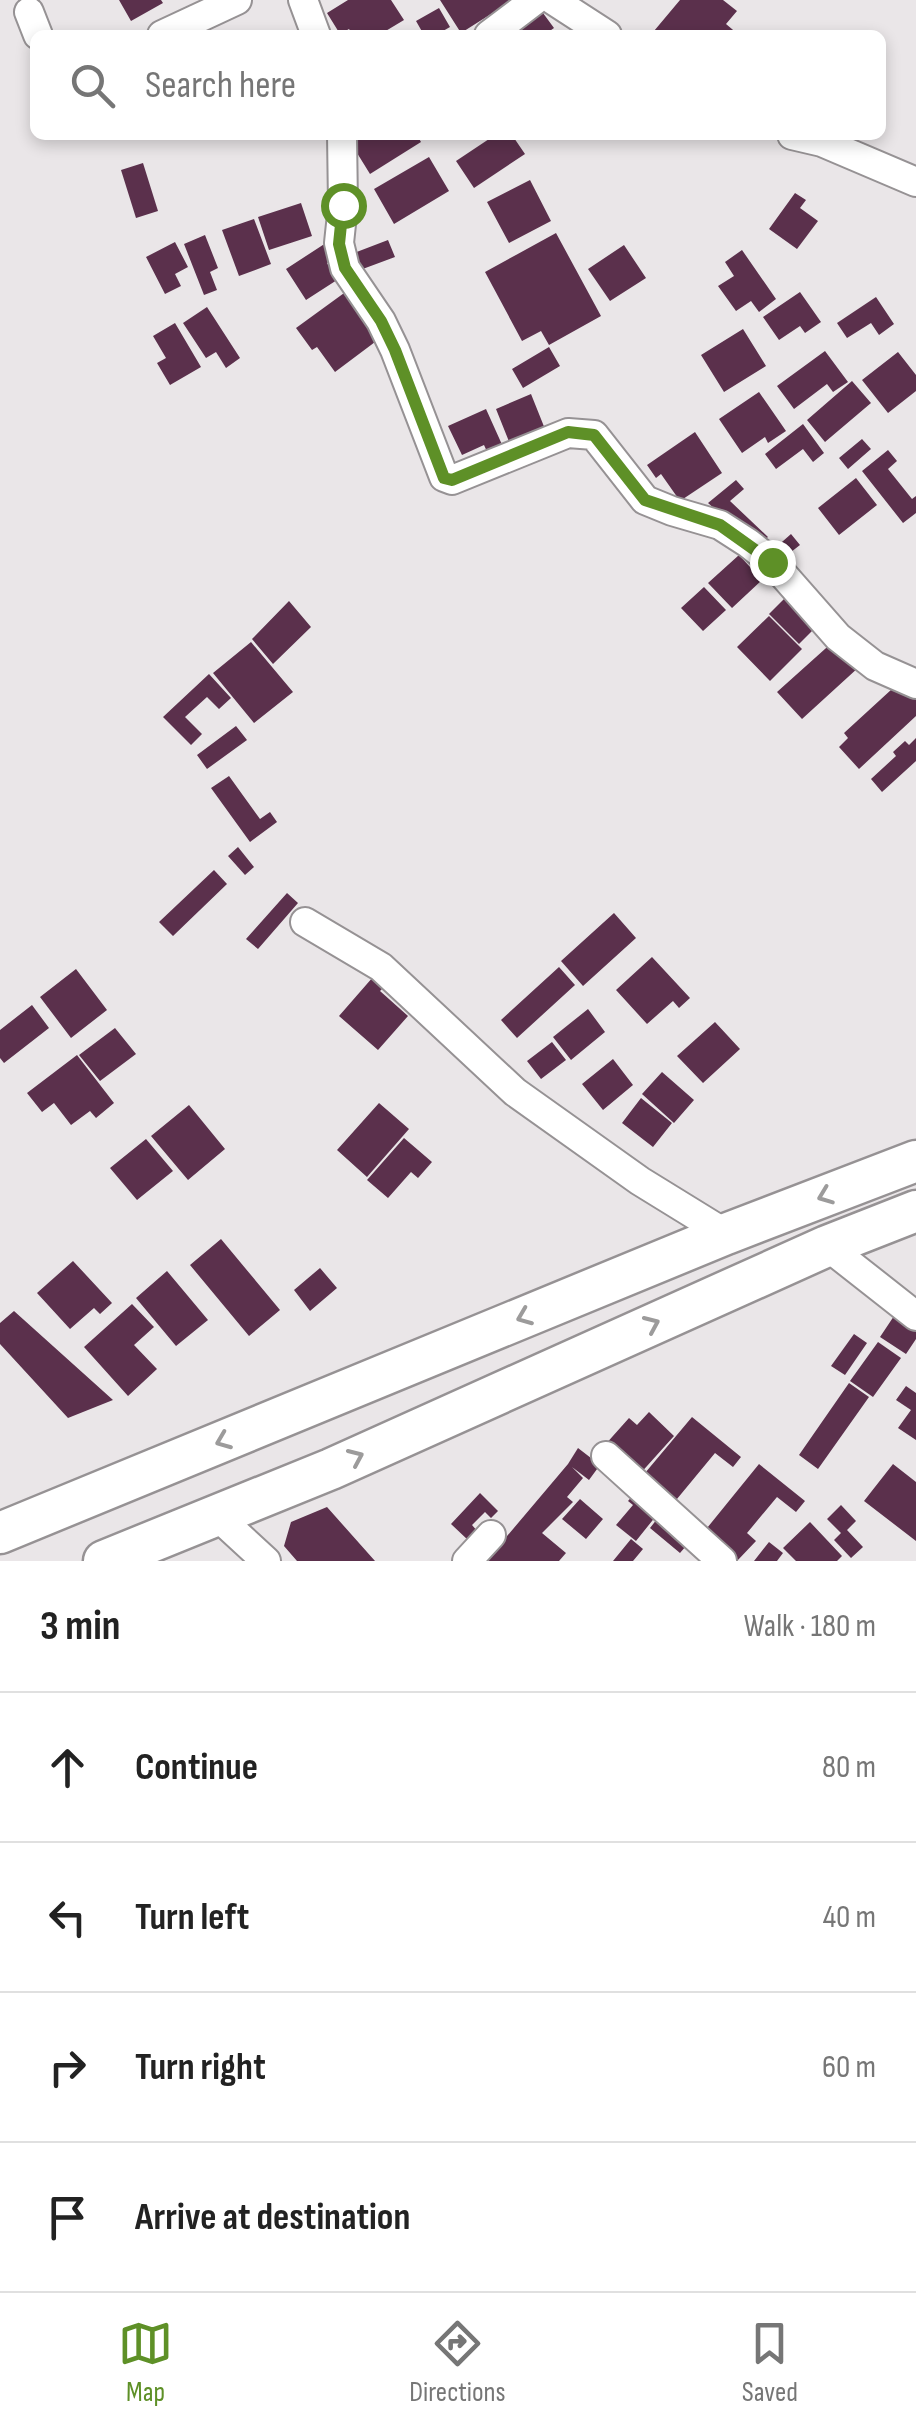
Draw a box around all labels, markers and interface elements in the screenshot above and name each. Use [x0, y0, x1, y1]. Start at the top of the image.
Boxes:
search box [30, 30, 886, 140]
icon: search [65, 58, 120, 113]
text: Search here [145, 63, 296, 108]
route start [321, 183, 367, 229]
route end [750, 540, 796, 586]
one-way arrow [817, 1184, 835, 1204]
one-way arrow [516, 1306, 533, 1326]
one-way arrow [642, 1316, 660, 1336]
one-way arrow [215, 1429, 233, 1449]
one-way arrow [346, 1449, 364, 1469]
text: 3 min [40, 1601, 120, 1652]
text: Walk · 180 m [744, 1607, 876, 1646]
icon: ahead [40, 1740, 95, 1795]
text: Continue [135, 1745, 258, 1790]
text: 80 m [822, 1748, 876, 1787]
icon: left [40, 1890, 95, 1945]
text: Turn left [135, 1895, 249, 1940]
text: 40 m [823, 1898, 876, 1937]
icon: right [40, 2040, 95, 2095]
text: Turn right [135, 2045, 266, 2090]
text: 60 m [822, 2048, 876, 2087]
icon: arrive [40, 2190, 95, 2245]
text: Arrive at destination [135, 2195, 410, 2240]
tab: Map [118, 2316, 173, 2409]
tab: Directions [409, 2316, 506, 2409]
tab: Saved [742, 2316, 798, 2409]

